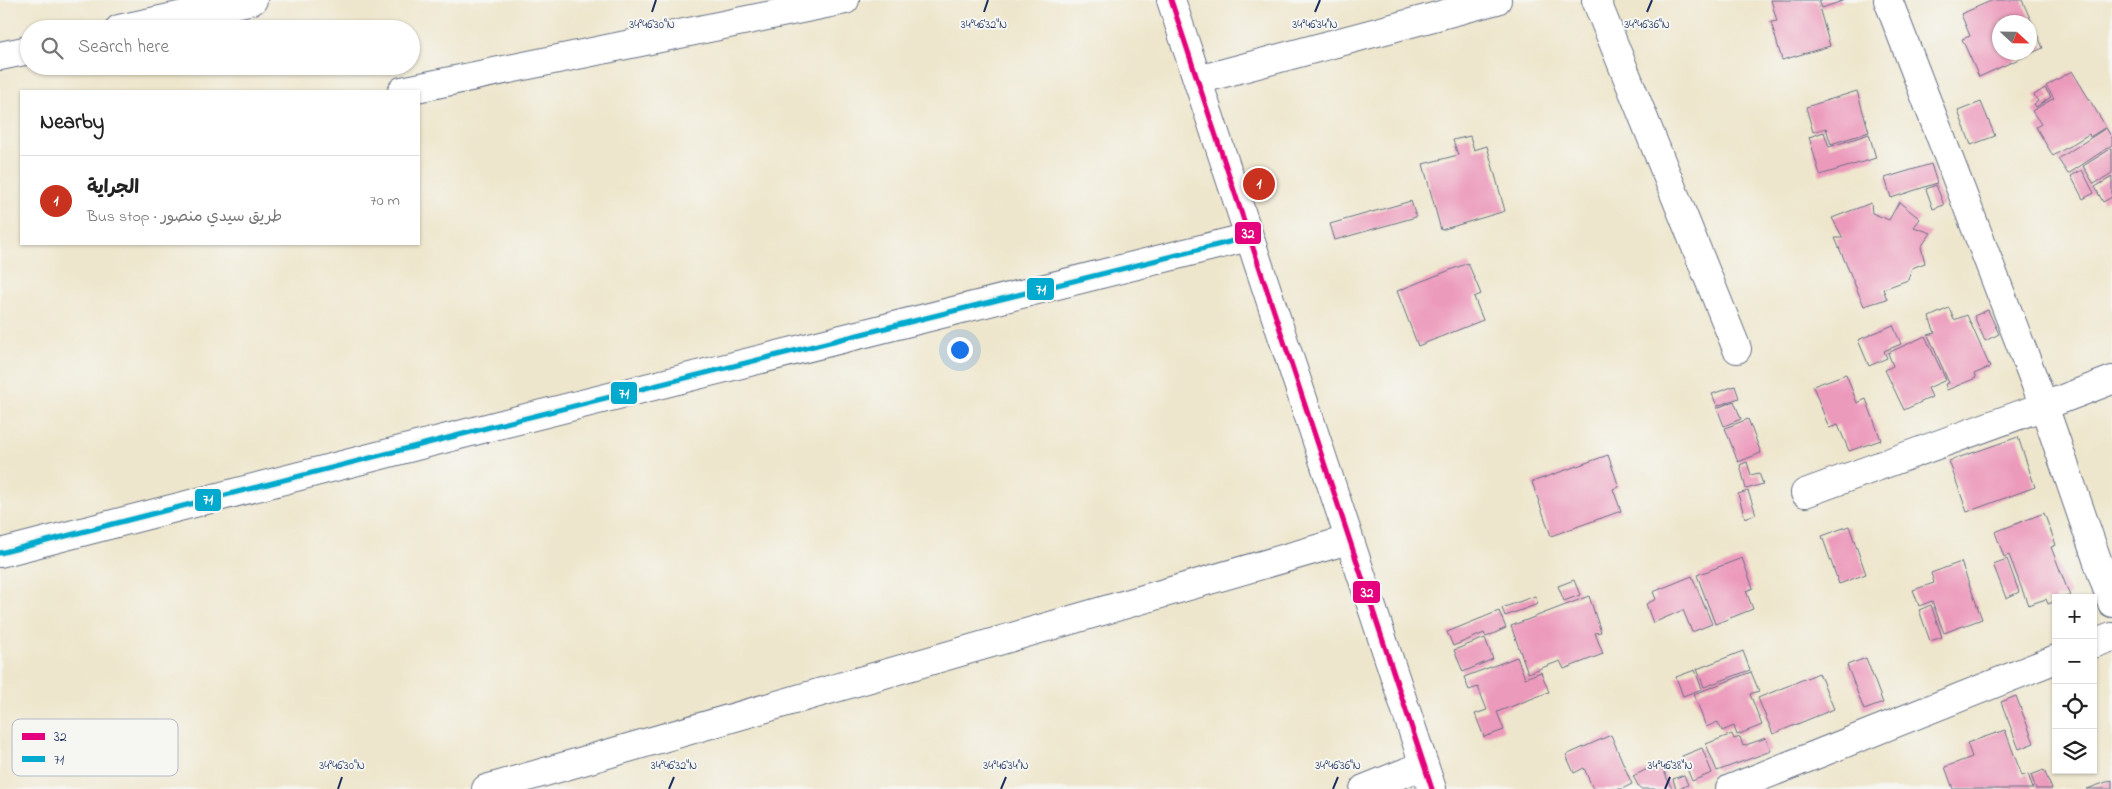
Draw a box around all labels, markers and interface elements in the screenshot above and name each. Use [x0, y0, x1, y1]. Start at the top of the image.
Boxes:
north arrow [1992, 15, 2037, 60]
text: 34°46'30"N [629, 16, 675, 34]
text: 34°46'32"N [961, 16, 1007, 34]
text: 34°46'34"N [1292, 16, 1338, 34]
text: 34°46'36"N [1624, 16, 1670, 34]
search box [20, 20, 420, 75]
icon: search [38, 34, 66, 62]
text: Search here [78, 34, 169, 61]
text: Nearby [40, 108, 104, 138]
pin: 1 [1243, 165, 1275, 203]
text: الجراية [87, 175, 139, 202]
text: 1 [53, 189, 59, 213]
text: 70 m [370, 189, 400, 213]
text: Bus stop · طريق سيدي منصور [87, 205, 282, 229]
line badge: 32 [1234, 221, 1262, 245]
text: 32 [1241, 224, 1254, 245]
line badge: 71 [1026, 277, 1055, 301]
text: 71 [1036, 280, 1047, 301]
your location [947, 337, 973, 363]
line badge: 71 [610, 381, 638, 405]
text: 71 [619, 384, 630, 405]
line badge: 71 [194, 488, 222, 512]
text: 71 [203, 490, 214, 511]
line badge: 32 [1352, 580, 1381, 604]
text: 32 [1360, 583, 1373, 604]
map controls [2052, 594, 2097, 774]
button: + [2052, 594, 2097, 639]
button: − [2052, 639, 2097, 684]
button: locate [2052, 684, 2097, 729]
legend [12, 719, 178, 776]
text: 32 [54, 727, 67, 748]
button: layers [2052, 729, 2097, 774]
text: 71 [54, 750, 65, 771]
text: 34°46'30"N [319, 757, 365, 775]
text: 34°46'32"N [651, 757, 697, 775]
text: 34°46'34"N [983, 757, 1029, 775]
text: 34°46'36"N [1315, 757, 1361, 775]
text: 34°46'38"N [1648, 757, 1692, 775]

